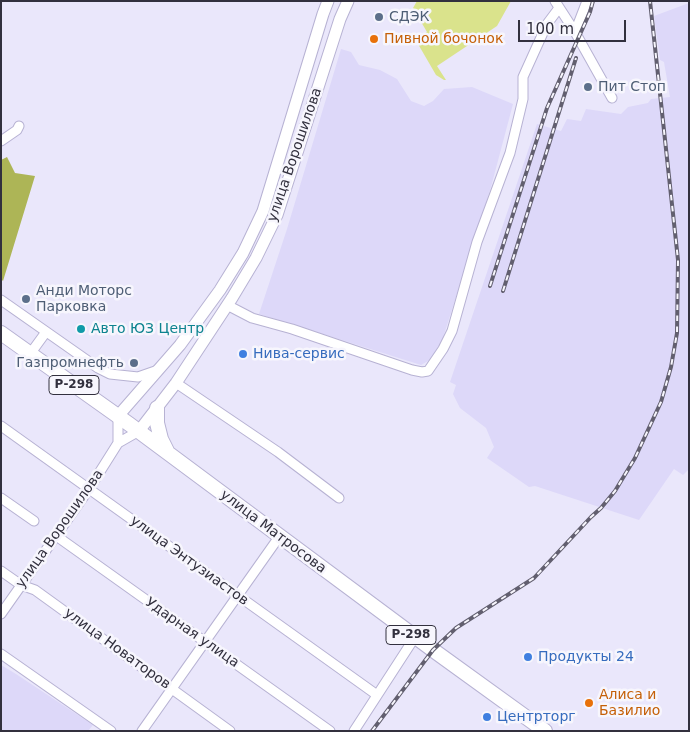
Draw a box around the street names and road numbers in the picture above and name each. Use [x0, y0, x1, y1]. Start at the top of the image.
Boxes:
street label: улица Ворошилова [264, 86, 326, 224]
road number: Р-298 [49, 376, 99, 394]
street label: улица Ворошилова [13, 467, 107, 591]
street label: улица Матросова [217, 487, 329, 577]
street label: улица Энтузиастов [127, 512, 251, 610]
street label: Ударная улица [142, 594, 242, 672]
street label: улица Новаторов [61, 605, 173, 693]
road number: Р-298 [386, 626, 436, 644]

